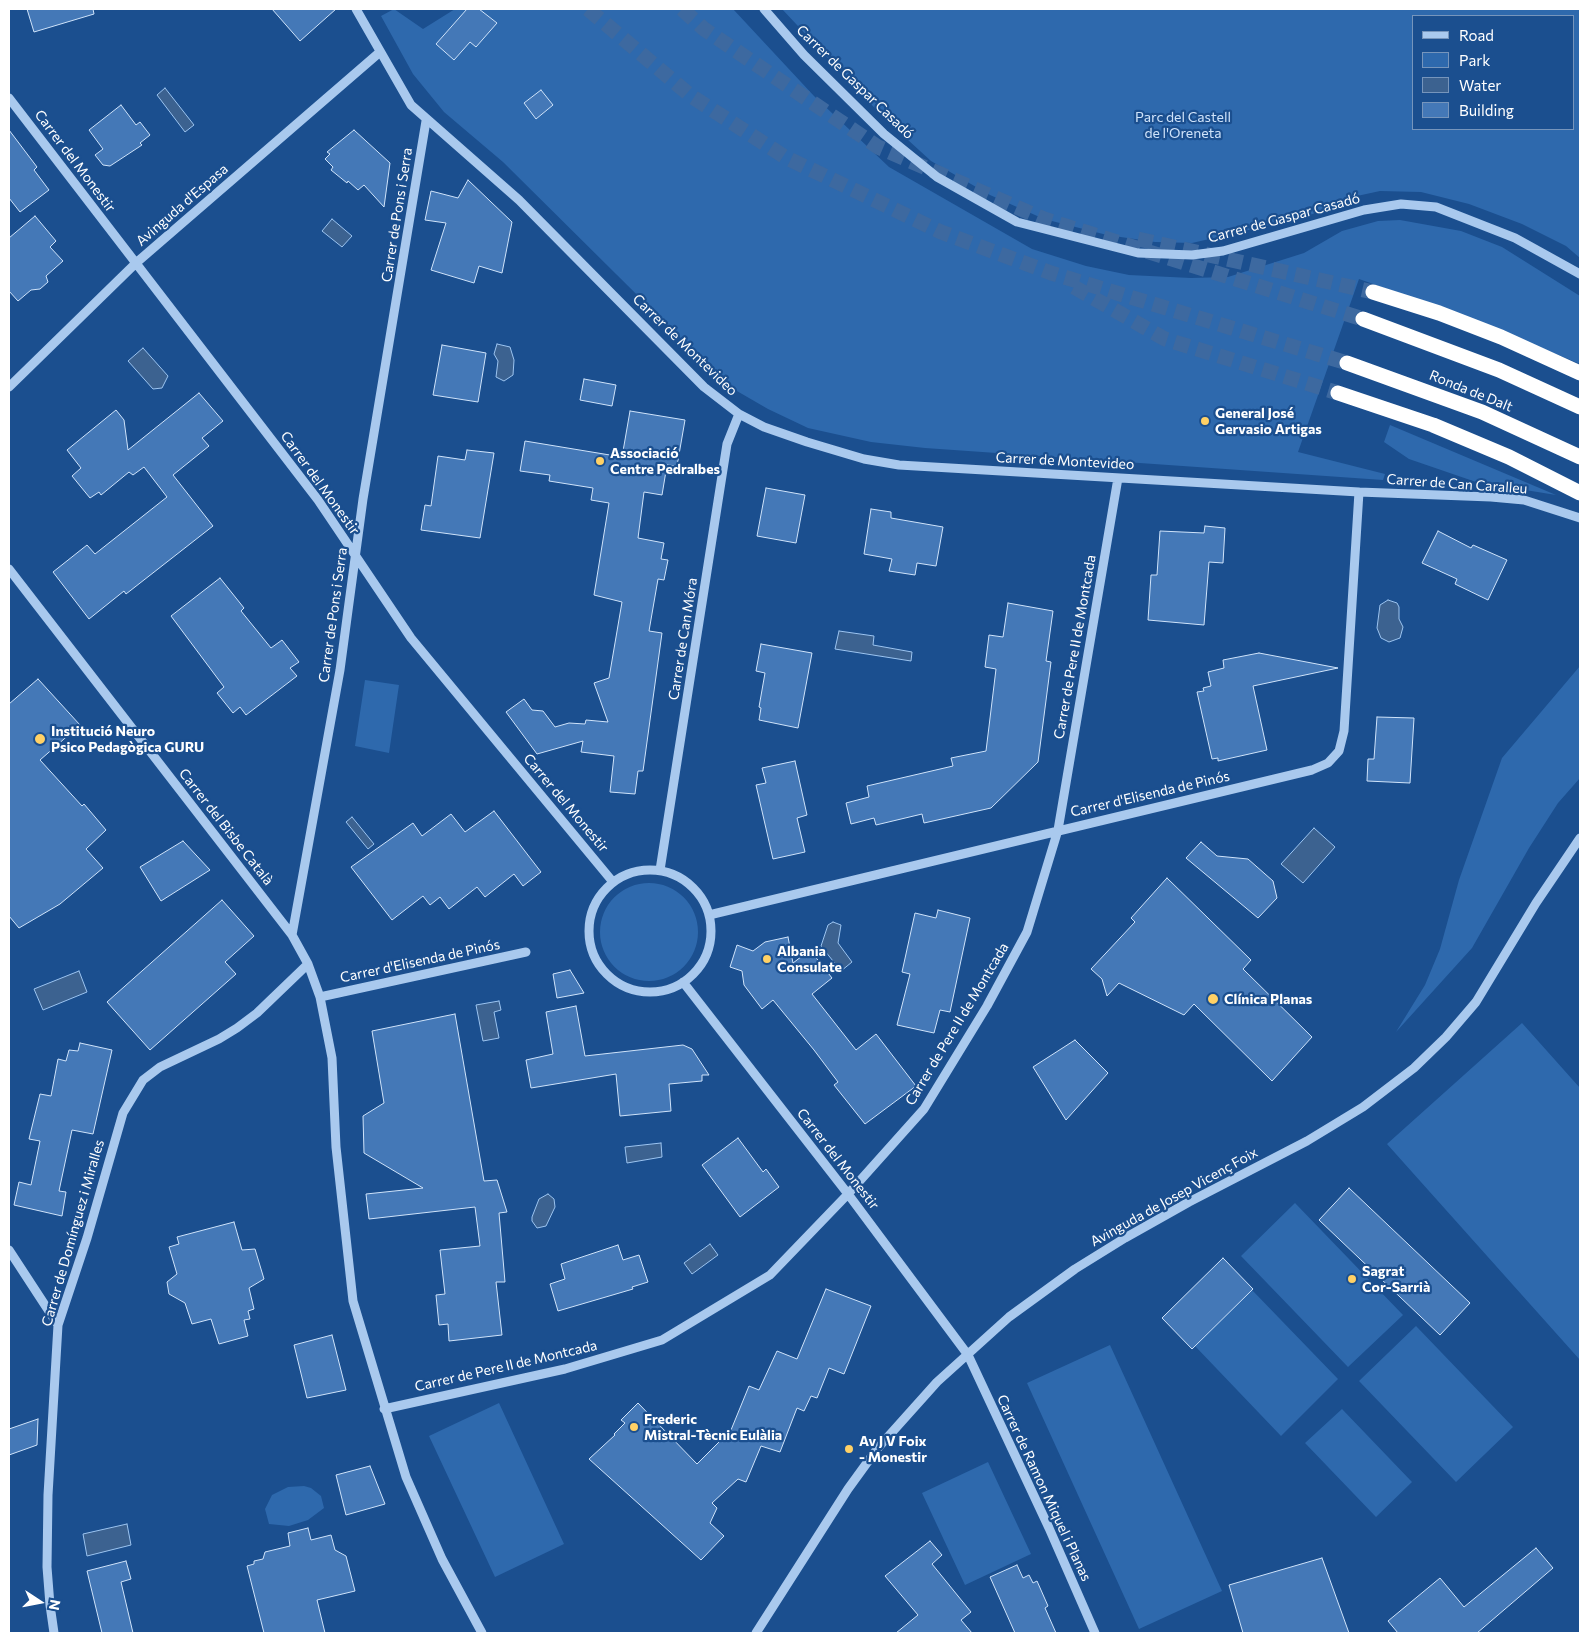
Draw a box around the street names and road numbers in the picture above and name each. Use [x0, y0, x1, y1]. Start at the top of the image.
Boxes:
street label: Carrer de Gaspar Casadó [793, 22, 917, 142]
street label: Carrer del Monestir [31, 107, 119, 215]
street label: Carrer de Pons i Serra [378, 147, 416, 283]
street label: Avinguda d'Espasa [133, 161, 231, 249]
street label: Carrer de Gaspar Casadó [1206, 190, 1362, 246]
street label: Carrer de Montevideo [629, 291, 741, 399]
street label: Ronda de Dalt [1427, 367, 1515, 415]
street label: Carrer del Monestir [277, 428, 363, 538]
street label: Carrer de Montevideo [995, 449, 1135, 473]
street label: Carrer de Can Caralleu [1386, 471, 1528, 497]
street label: Carrer de Pons i Serra [315, 547, 351, 683]
street label: Carrer de Pere II de Montcada [1051, 554, 1099, 740]
street label: Carrer de Can Móra [665, 577, 701, 701]
street label: Carrer del Monestir [520, 750, 612, 856]
street label: Carrer del Bisbe Català [175, 765, 277, 889]
street label: Carrer d'Elisenda de Pinós [1069, 767, 1231, 821]
street label: Carrer d'Elisenda de Pinós [339, 936, 501, 986]
street label: Carrer de Pere II de Montcada [902, 940, 1012, 1108]
street label: Carrer del Monestir [793, 1105, 883, 1213]
street label: Carrer de Domínguez i Miralles [38, 1138, 108, 1328]
street label: Avinguda de Josep Vicenç Foix [1087, 1144, 1261, 1250]
street label: Carrer de Pere II de Montcada [413, 1337, 599, 1395]
street label: Carrer de Ramon Miquel i Planas [993, 1392, 1095, 1584]

